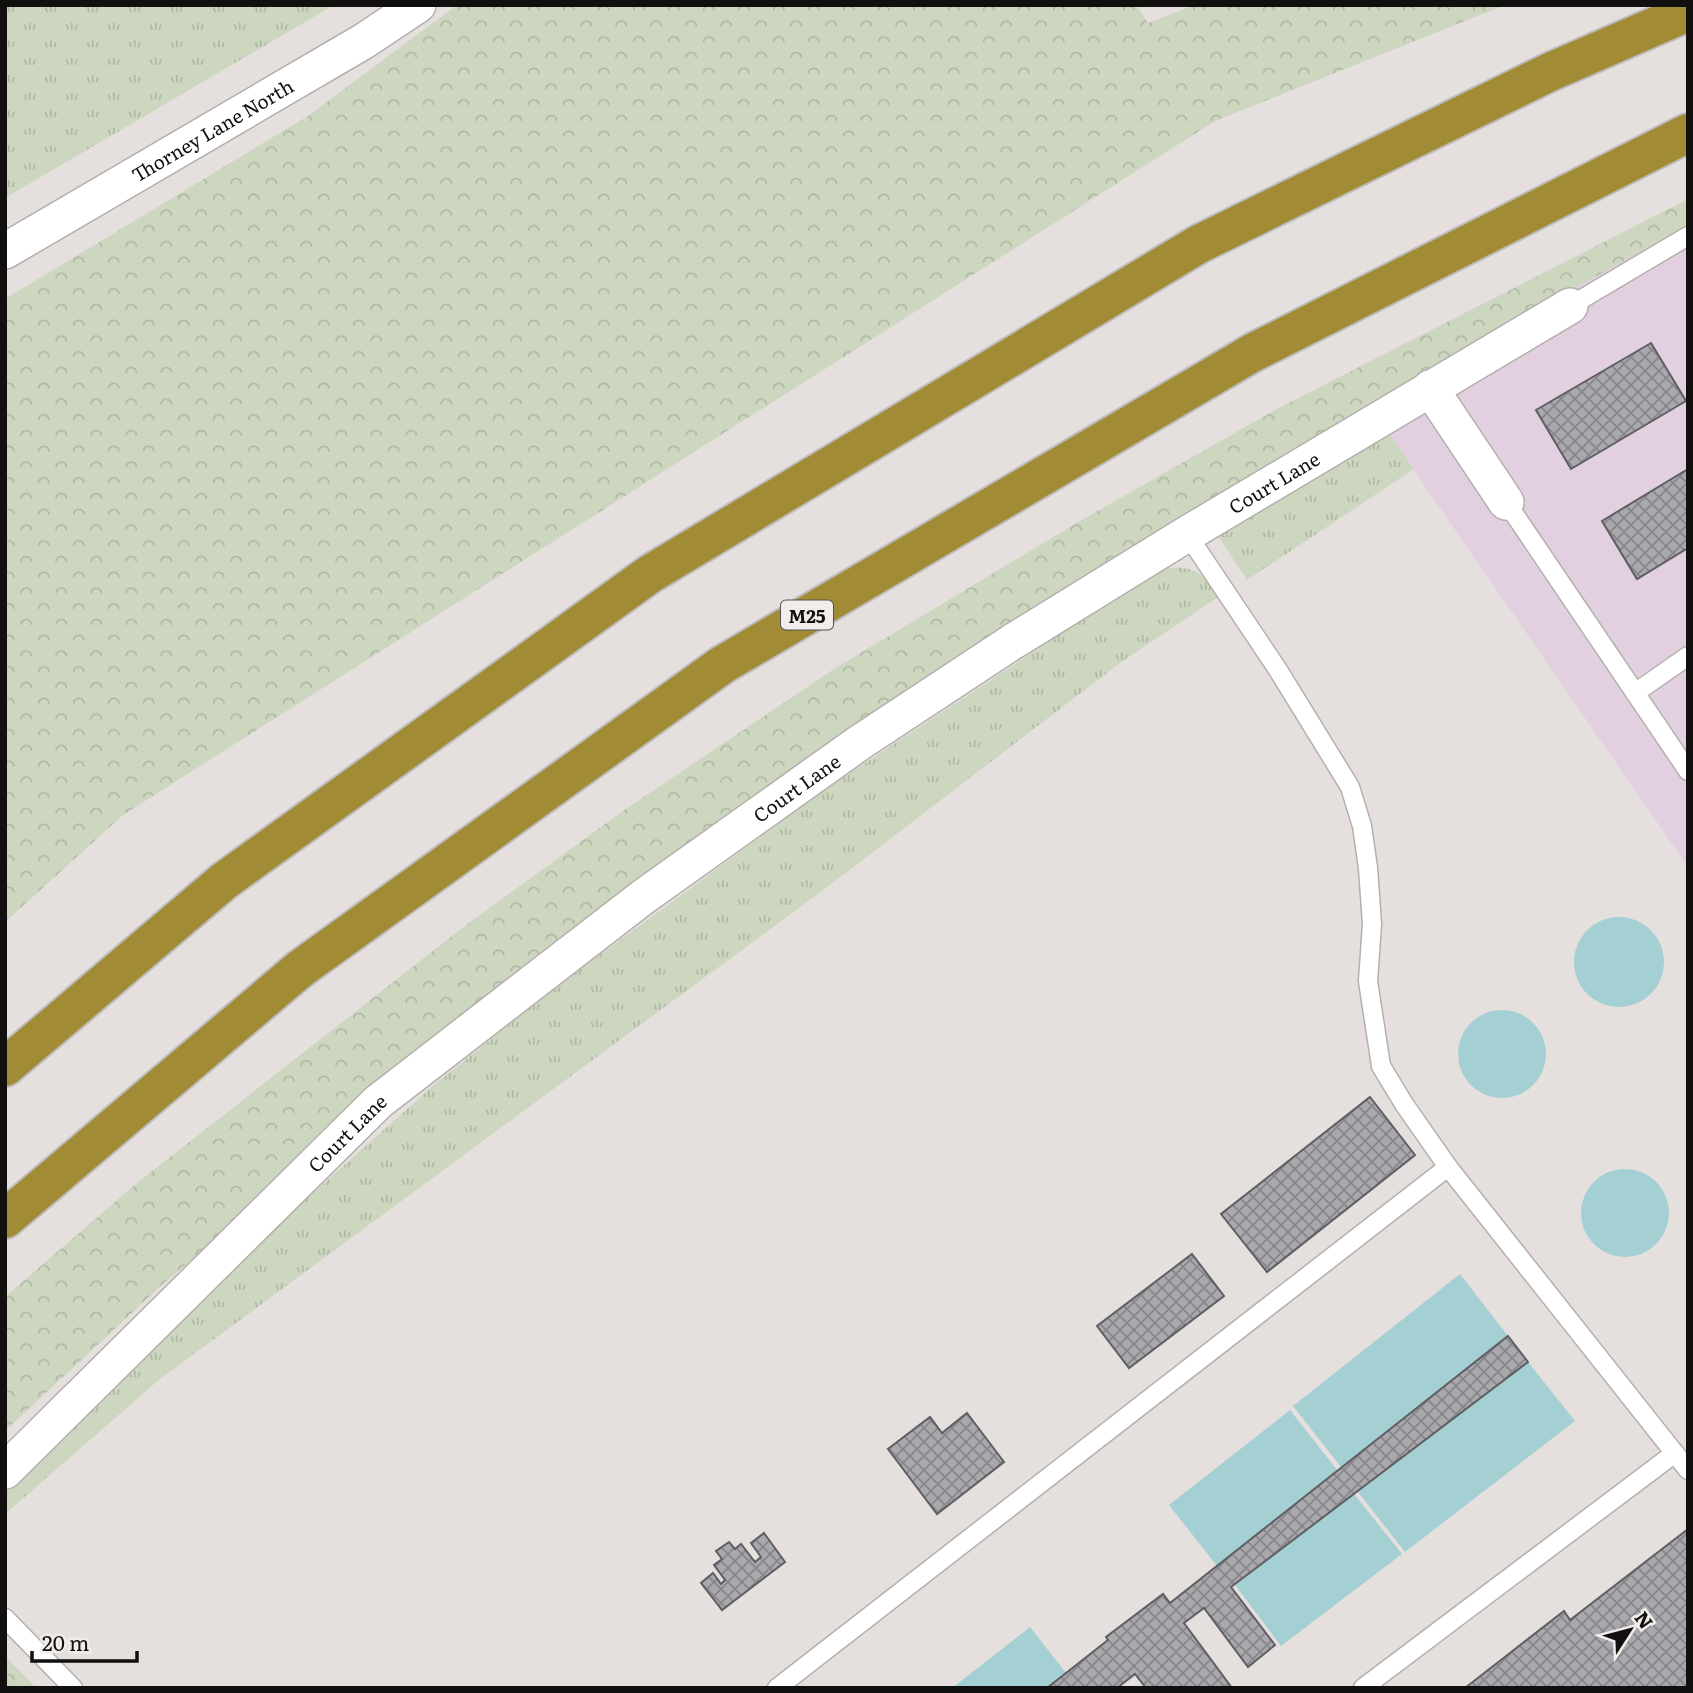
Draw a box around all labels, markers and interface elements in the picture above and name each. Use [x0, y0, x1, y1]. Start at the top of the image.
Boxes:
street label: Thorney Lane North [126, 71, 298, 188]
street label: Court Lane [1223, 444, 1325, 520]
road number: M25 [781, 600, 833, 630]
street label: Court Lane [747, 747, 846, 829]
street label: Court Lane [301, 1087, 392, 1178]
north arrow [1595, 1595, 1665, 1665]
text: N [1629, 1605, 1661, 1634]
scale bar [32, 1620, 136, 1664]
text: 20 m [42, 1626, 89, 1657]

